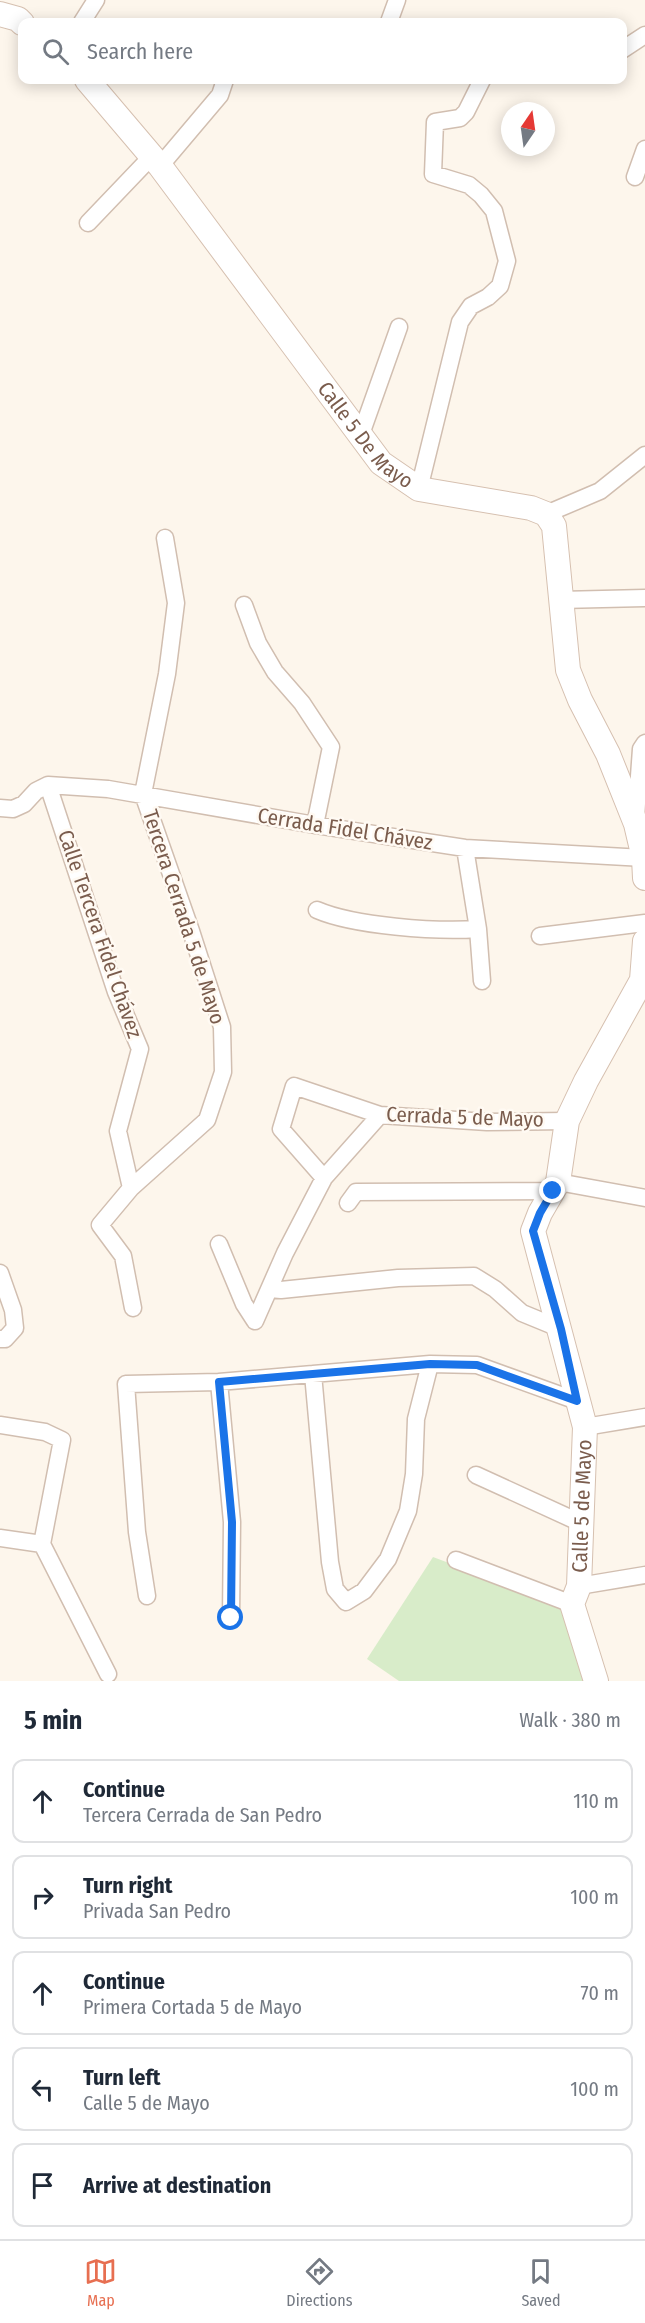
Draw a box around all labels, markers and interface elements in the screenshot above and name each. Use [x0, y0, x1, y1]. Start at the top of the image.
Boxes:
search box [18, 18, 627, 84]
icon: search [39, 35, 72, 68]
text: Search here [87, 38, 193, 65]
north arrow [501, 102, 555, 156]
street label: Calle 5 De Mayo [312, 377, 418, 494]
street label: Cerrada Fidel Chávez [256, 802, 434, 856]
street label: Tercera Cerrada 5 de Mayo [137, 806, 231, 1028]
street label: Calle Tercera Fidel Chávez [52, 826, 148, 1042]
street label: Cerrada 5 de Mayo [386, 1101, 544, 1133]
route end [539, 1177, 565, 1203]
street label: Calle 5 de Mayo [567, 1439, 598, 1573]
route start [217, 1604, 243, 1630]
text: 5 min [24, 1705, 82, 1736]
text: Walk · 380 m [519, 1708, 621, 1732]
text: Continue [83, 1776, 165, 1803]
icon: ahead [26, 1785, 59, 1818]
text: 110 m [573, 1789, 619, 1813]
text: Tercera Cerrada de San Pedro [83, 1803, 322, 1827]
text: Turn right [83, 1872, 172, 1899]
icon: right [26, 1881, 59, 1914]
text: 100 m [570, 1885, 619, 1909]
text: Privada San Pedro [83, 1899, 231, 1923]
text: Continue [83, 1968, 165, 1995]
icon: ahead [26, 1977, 59, 2010]
text: 70 m [581, 1981, 619, 2005]
text: Primera Cortada 5 de Mayo [83, 1995, 302, 2019]
text: Turn left [83, 2064, 161, 2091]
icon: left [26, 2073, 59, 2106]
text: 100 m [570, 2077, 619, 2101]
text: Calle 5 de Mayo [83, 2091, 210, 2115]
icon: arrive [26, 2169, 59, 2202]
text: Arrive at destination [83, 2172, 271, 2199]
tab: Map [84, 2255, 117, 2310]
tab: Directions [286, 2255, 353, 2310]
tab: Saved [521, 2255, 561, 2310]

